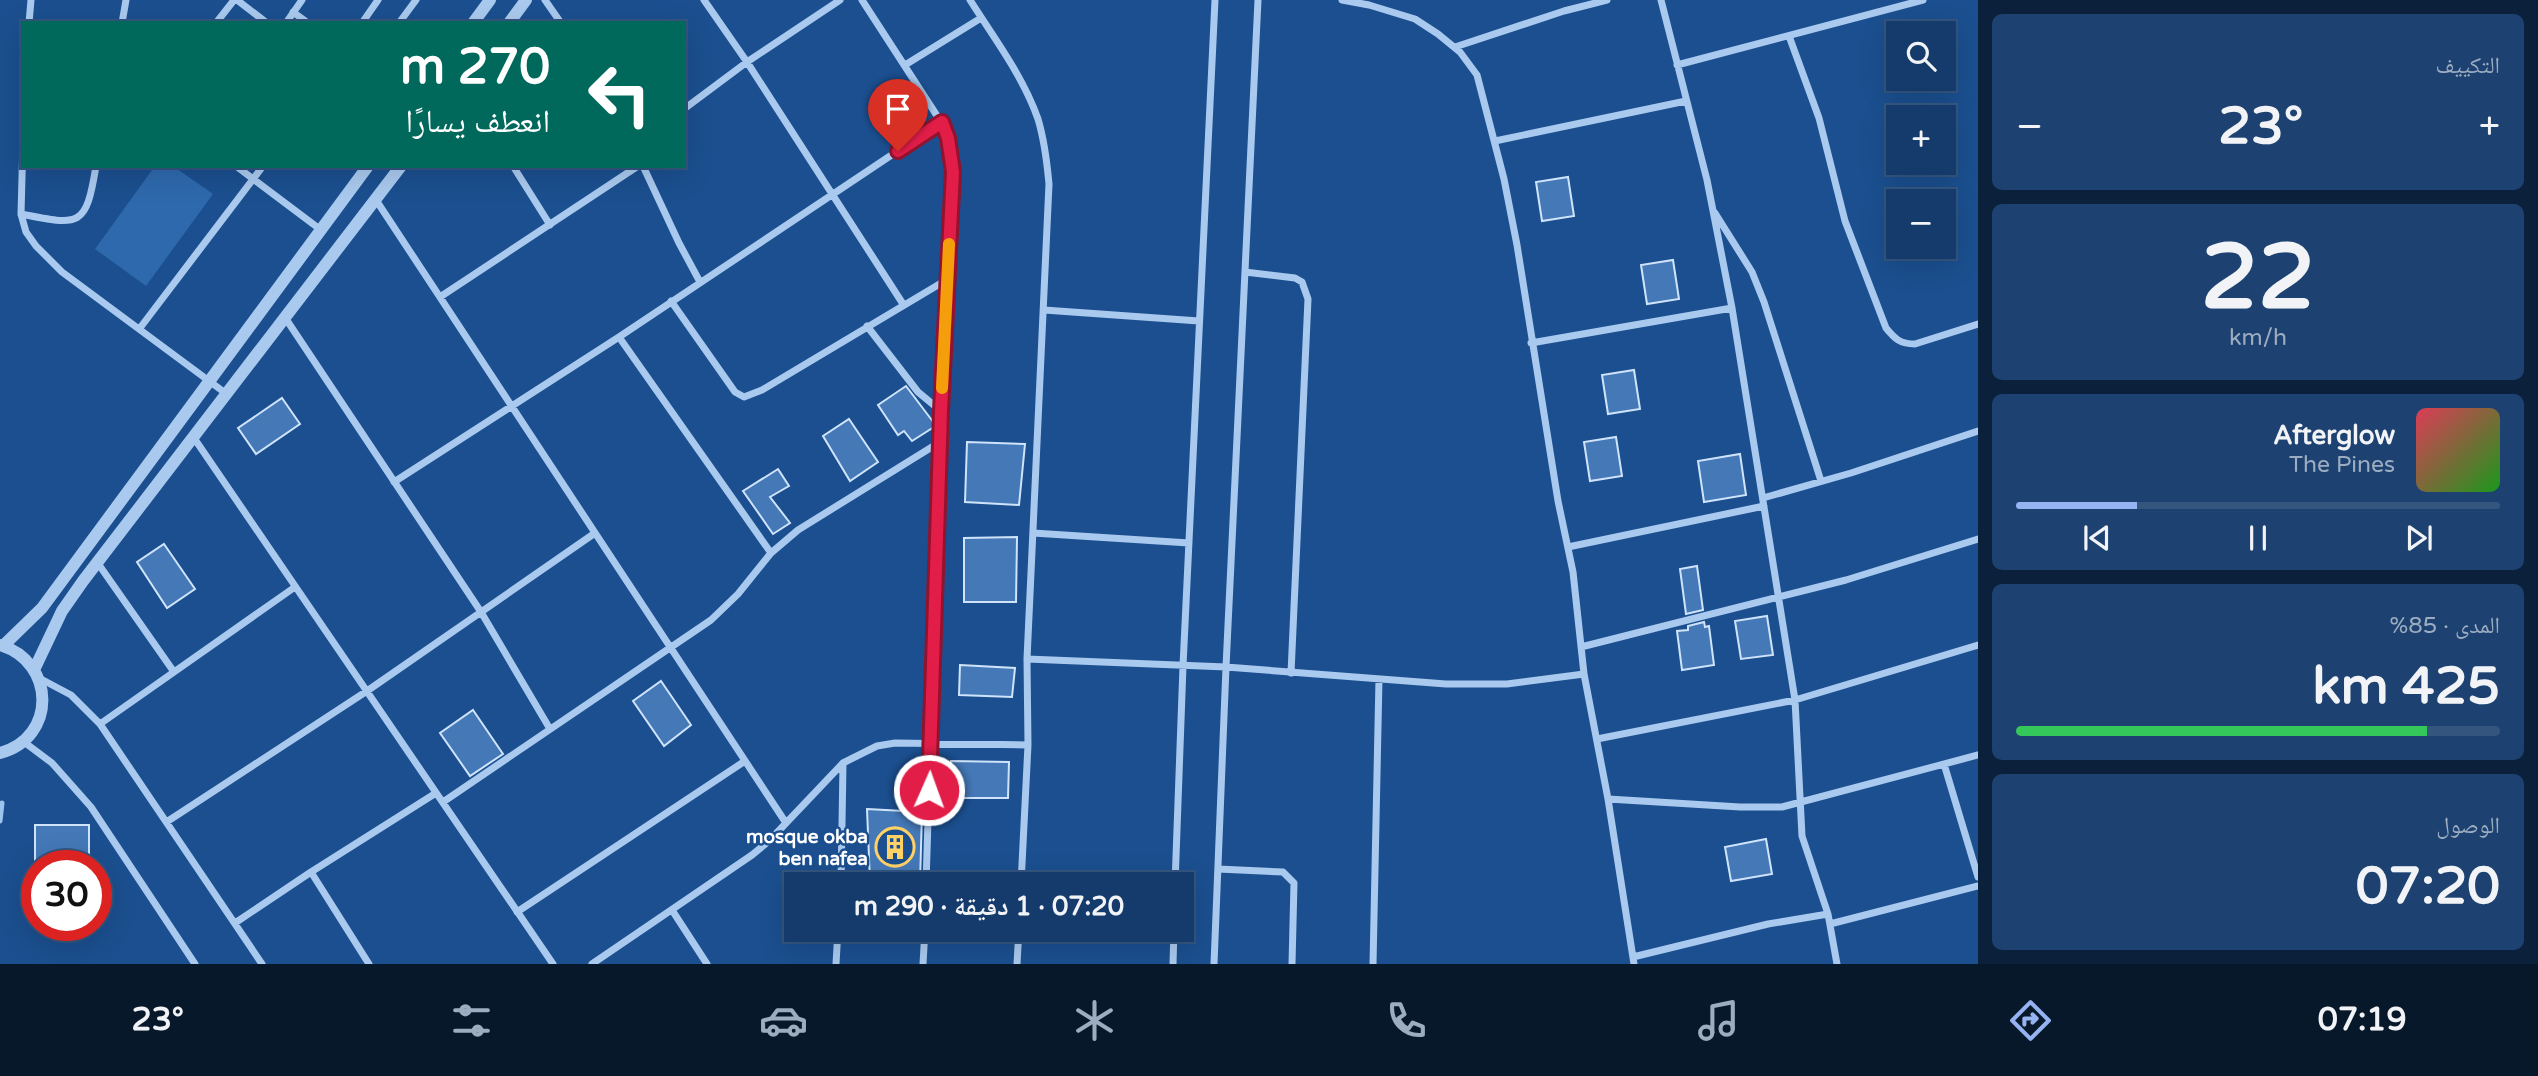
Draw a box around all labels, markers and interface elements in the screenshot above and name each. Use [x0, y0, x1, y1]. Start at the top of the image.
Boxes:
map controls [1886, 21, 1956, 259]
button: search [1886, 21, 1956, 91]
text: 270 m [400, 38, 550, 97]
icon: left [574, 49, 665, 140]
text: التكييف [2435, 52, 2500, 80]
pin [868, 79, 928, 151]
icon: arrive [879, 90, 917, 128]
text: 23° [2218, 95, 2303, 158]
text: انعطف يسارًا [405, 103, 550, 141]
text: − [2016, 104, 2043, 150]
text: + [2479, 104, 2500, 150]
button: + [1886, 105, 1956, 175]
button: − [1886, 189, 1956, 259]
text: 22 [2201, 223, 2315, 333]
text: km/h [2229, 324, 2287, 352]
text: Afterglow [2273, 420, 2395, 451]
text: The Pines [2289, 451, 2395, 479]
icon: previous [2078, 519, 2116, 557]
icon: pause [2239, 519, 2277, 557]
icon: next [2400, 519, 2438, 557]
text: المدى · 85% [2389, 612, 2500, 640]
text: 425 km [2312, 655, 2500, 718]
position arrow [892, 753, 966, 827]
text: الوصول [2436, 812, 2500, 840]
place label: mosque okba ben nafea [746, 826, 868, 870]
building icon: mosque okba ben nafea [874, 826, 916, 868]
speed limit sign: 30 [21, 850, 112, 941]
text: 07:20 [2356, 855, 2500, 918]
text: 07:20 · 1 دقيقة · 290 m [854, 891, 1124, 922]
icon: filters [447, 996, 496, 1045]
icon: car [759, 996, 808, 1045]
icon: climate [1070, 996, 1119, 1045]
icon: phone [1382, 996, 1431, 1045]
icon: music [1694, 996, 1743, 1045]
icon: directions [2006, 996, 2055, 1045]
text: 23° [132, 1001, 184, 1039]
text: 07:19 [2318, 1001, 2407, 1039]

